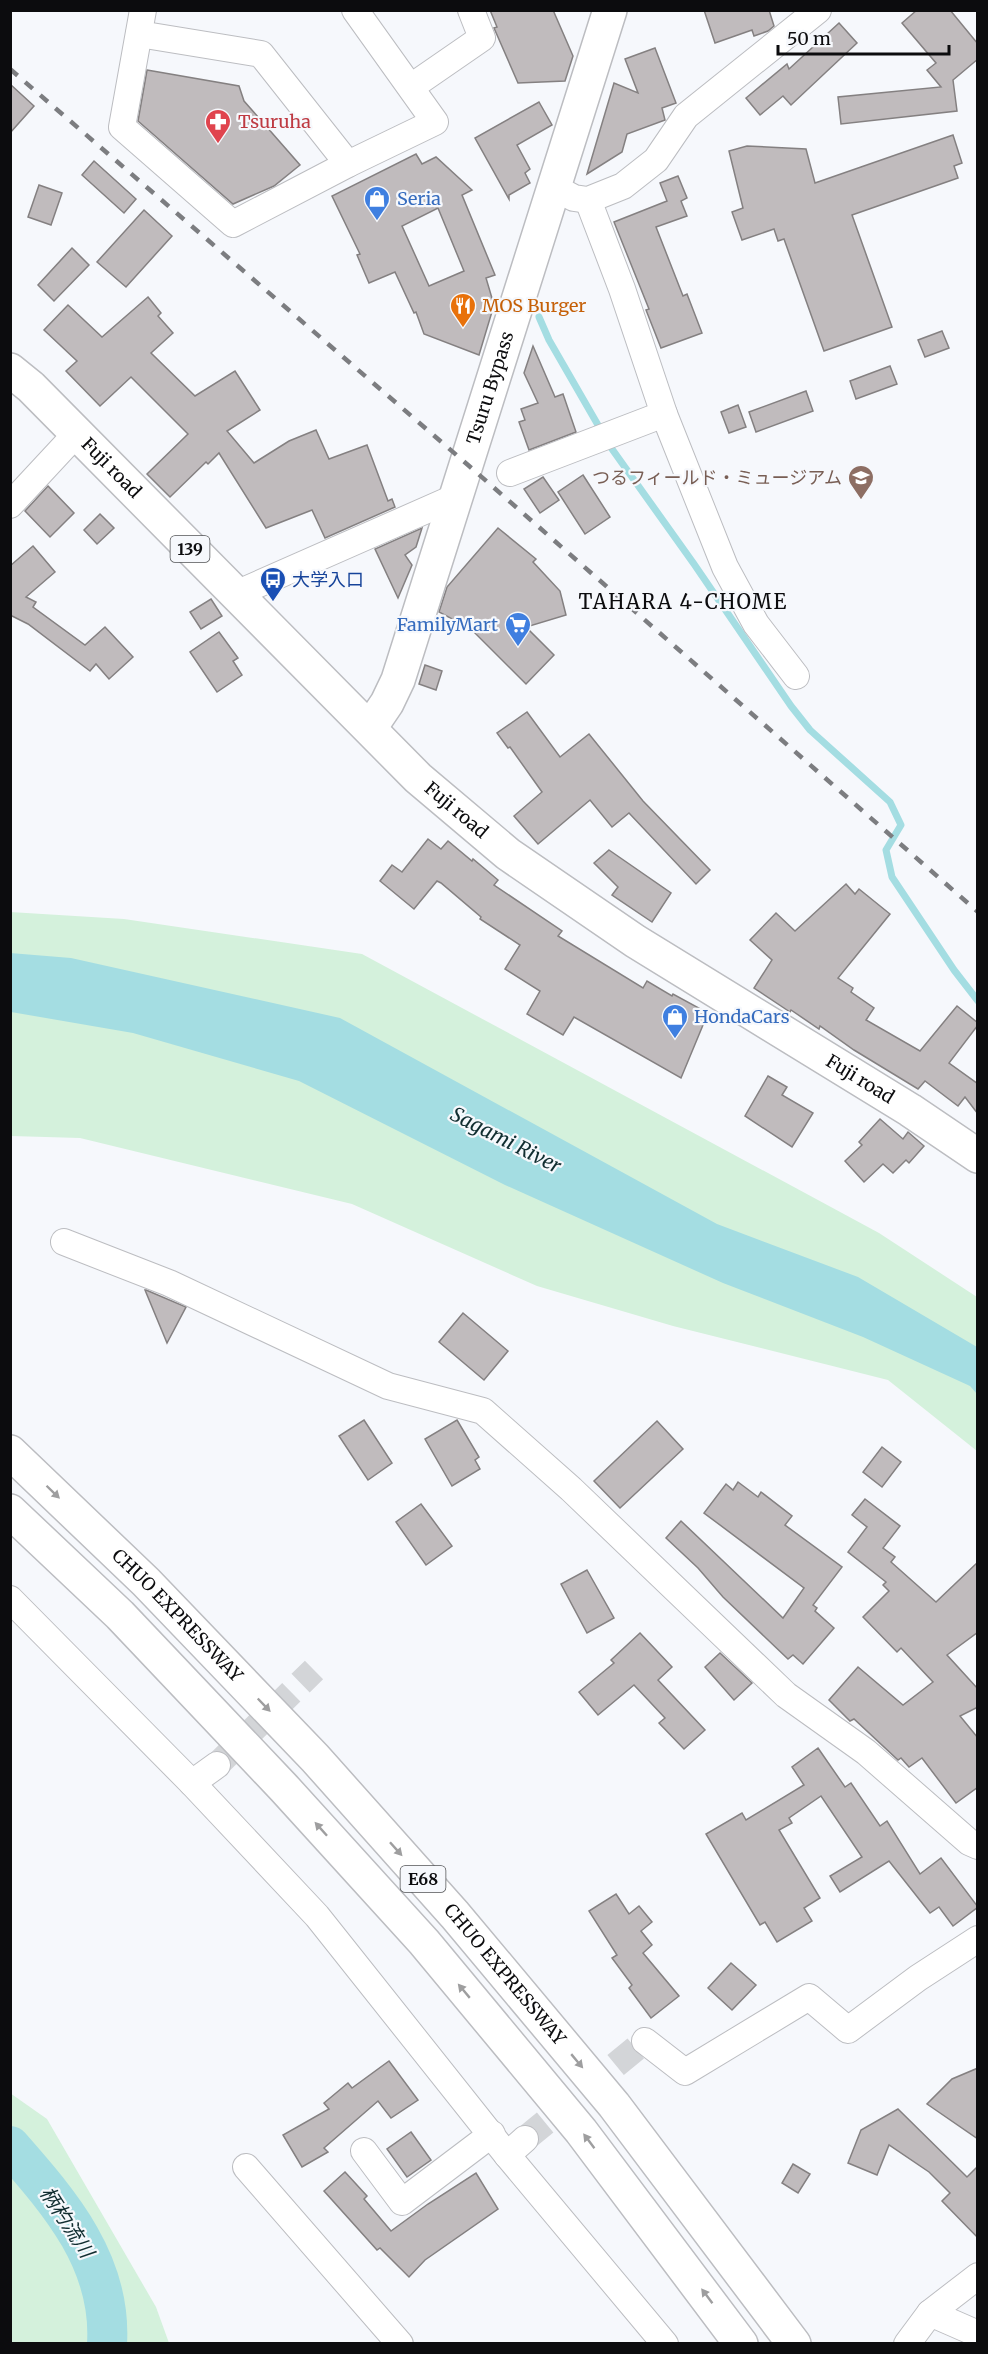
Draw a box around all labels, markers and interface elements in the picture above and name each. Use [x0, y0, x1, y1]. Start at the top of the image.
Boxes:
scale bar [778, 18, 949, 56]
text: 50 m [787, 27, 831, 50]
pharmacy icon: Tsuruha [203, 107, 233, 145]
place label: Tsuruha [238, 110, 311, 133]
shop icon: Seria [362, 184, 392, 222]
place label: Seria [397, 187, 441, 210]
restaurant icon: MOS Burger [448, 291, 478, 329]
place label: MOS Burger [482, 294, 586, 317]
street label: Tsuru Bypass [461, 328, 519, 447]
street label: Fuji road [77, 433, 147, 503]
school or university icon: つるフィールド・ミュージアム [846, 463, 876, 501]
place label: つるフィールド・ミュージアム [592, 466, 842, 489]
road number: 139 [170, 536, 210, 562]
bus stop icon: 大学入口 [258, 565, 288, 603]
place label: 大学入口 [292, 568, 364, 591]
district label: TAHARA 4-CHOME [578, 589, 788, 614]
supermarket icon: FamilyMart [503, 610, 533, 648]
place label: FamilyMart [397, 613, 498, 636]
street label: Fuji road [420, 776, 493, 843]
shop icon: HondaCars [660, 1002, 690, 1040]
place label: HondaCars [694, 1005, 790, 1028]
street label: Fuji road [822, 1049, 899, 1109]
water label: Sagami River [447, 1101, 566, 1178]
one-way arrow [45, 1485, 60, 1499]
street label: CHUO EXPRESSWAY [107, 1544, 248, 1687]
one-way arrow [257, 1697, 271, 1712]
one-way arrow [315, 1822, 328, 1837]
one-way arrow [389, 1841, 402, 1856]
road number: E68 [400, 1866, 446, 1892]
street label: CHUO EXPRESSWAY [439, 1899, 571, 2050]
one-way arrow [458, 1983, 471, 1999]
one-way arrow [570, 2053, 583, 2068]
one-way arrow [583, 2133, 595, 2149]
water label: 柄杓流川 [35, 2181, 101, 2264]
one-way arrow [701, 2289, 713, 2304]

